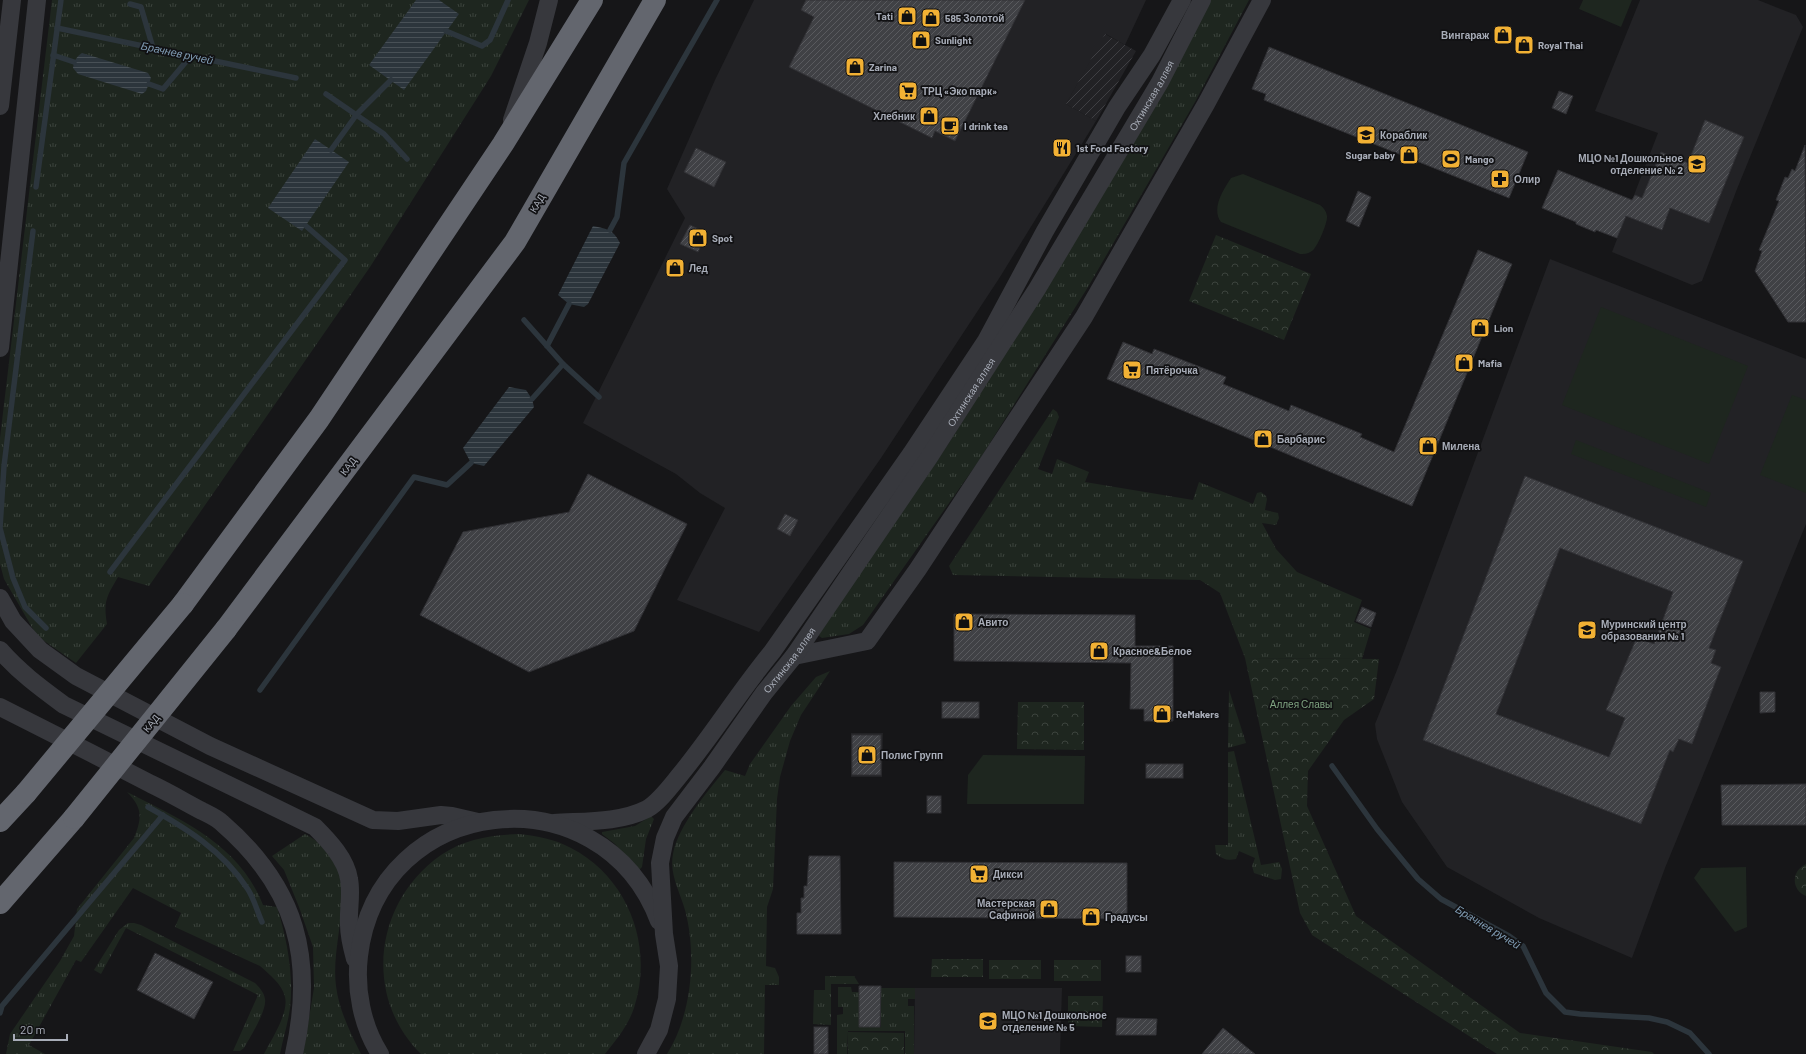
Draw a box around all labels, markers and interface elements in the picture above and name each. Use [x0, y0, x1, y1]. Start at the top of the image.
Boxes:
shop icon: Tati [896, 5, 918, 27]
shop icon: 585 Золотой [920, 7, 942, 29]
place label: Tati [876, 10, 893, 22]
place label: 585 Золотой [945, 12, 1004, 24]
shop icon: Вингараж [1492, 24, 1514, 46]
shop icon: Sunlight [910, 29, 932, 51]
place label: Вингараж [1441, 29, 1490, 41]
place label: Sunlight [935, 34, 972, 46]
shop icon: Royal Thai [1513, 34, 1535, 56]
water label: Брачнев ручей [140, 39, 214, 67]
place label: Royal Thai [1538, 39, 1583, 51]
shop icon: Zarina [844, 56, 866, 78]
street label: Охтинская аллея [1126, 58, 1176, 133]
place label: Zarina [869, 61, 897, 73]
supermarket icon: ТРЦ «Эко парк» [897, 80, 919, 102]
place label: ТРЦ «Эко парк» [922, 85, 997, 97]
shop icon: Хлебник [918, 105, 940, 127]
place label: Хлебник [873, 110, 916, 122]
cafe icon: I drink tea [939, 115, 961, 137]
place label: I drink tea [964, 120, 1008, 132]
school or university icon: Кораблик [1355, 124, 1377, 146]
place label: Кораблик [1380, 129, 1428, 141]
restaurant icon: 1st Food Factory [1051, 137, 1073, 159]
place label: 1st Food Factory [1076, 142, 1148, 154]
shop icon: Sugar baby [1398, 144, 1420, 166]
sports icon: Mango [1440, 148, 1462, 170]
place label: Sugar baby [1346, 149, 1395, 161]
place label: МЦО №1 Дошкольное отделение № 2 [1578, 152, 1683, 176]
place label: Mango [1465, 153, 1494, 165]
school or university icon: МЦО №1 Дошкольное отделение № 2 [1686, 153, 1708, 175]
pharmacy icon: Олир [1489, 168, 1511, 190]
place label: Олир [1514, 173, 1540, 185]
street label: КАД [527, 191, 547, 214]
shop icon: Spot [687, 227, 709, 249]
place label: Spot [712, 232, 733, 244]
shop icon: Лед [664, 257, 686, 279]
place label: Лед [689, 262, 709, 274]
shop icon: Lion [1469, 317, 1491, 339]
place label: Lion [1494, 322, 1513, 334]
shop icon: Mafia [1453, 352, 1475, 374]
street label: Охтинская аллея [945, 355, 997, 429]
place label: Mafia [1478, 357, 1502, 369]
supermarket icon: Пятёрочка [1121, 359, 1143, 381]
place label: Пятёрочка [1146, 364, 1198, 376]
shop icon: Барбарис [1252, 428, 1274, 450]
place label: Барбарис [1277, 433, 1326, 445]
shop icon: Милена [1417, 435, 1439, 457]
place label: Милена [1442, 440, 1480, 452]
street label: КАД [337, 454, 359, 477]
shop icon: Авито [953, 611, 975, 633]
place label: Авито [978, 616, 1008, 628]
place label: Муринский центр образования № 1 [1601, 618, 1687, 642]
school or university icon: Муринский центр образования № 1 [1576, 619, 1598, 641]
street label: Охтинская аллея [761, 625, 818, 695]
shop icon: Красное&Белое [1088, 640, 1110, 662]
place label: Красное&Белое [1113, 645, 1192, 657]
park label: Аллея Славы [1270, 698, 1332, 710]
shop icon: ReMakers [1151, 703, 1173, 725]
place label: ReMakers [1176, 708, 1219, 720]
street label: КАД [140, 711, 162, 734]
shop icon: Полис Групп [856, 744, 878, 766]
place label: Полис Групп [881, 749, 943, 761]
supermarket icon: Дикси [968, 863, 990, 885]
place label: Дикси [993, 868, 1023, 880]
place label: Мастерская Сафиной [977, 897, 1035, 921]
shop icon: Мастерская Сафиной [1038, 898, 1060, 920]
water label: Брачнев ручей [1453, 902, 1523, 951]
shop icon: Градусы [1080, 906, 1102, 928]
place label: Градусы [1105, 911, 1148, 923]
place label: МЦО №1 Дошкольное отделение № 5 [1002, 1009, 1107, 1033]
school or university icon: МЦО №1 Дошкольное отделение № 5 [977, 1010, 999, 1032]
scale bar [14, 1016, 67, 1042]
text: 20 m [20, 1022, 46, 1036]

